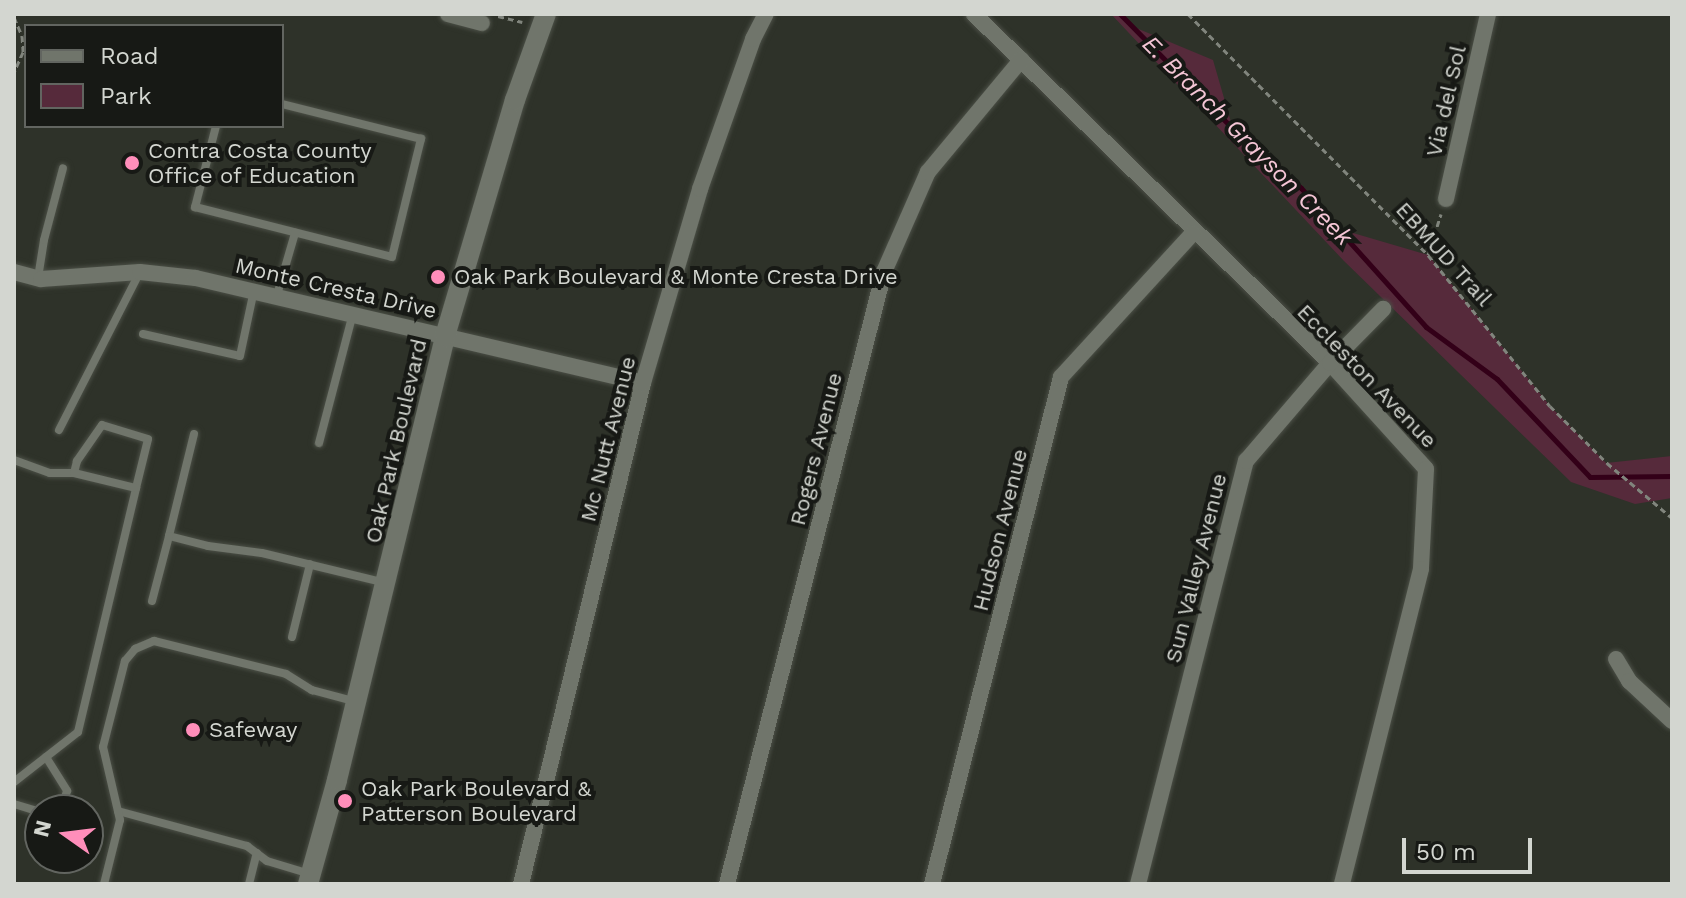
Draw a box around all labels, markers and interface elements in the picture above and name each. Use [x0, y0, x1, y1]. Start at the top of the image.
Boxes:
legend [24, 24, 284, 128]
water label: E. Branch Grayson Creek [1136, 30, 1358, 252]
text: Road [100, 42, 159, 70]
street label: Via del Sol [1420, 42, 1472, 160]
text: Park [100, 82, 152, 110]
place label: Contra Costa County Office of Education [148, 137, 373, 188]
marker: Contra Costa County Office of Education [123, 154, 141, 172]
street label: EBMUD Trail [1390, 196, 1498, 312]
street label: Monte Cresta Drive [232, 252, 440, 324]
place label: Oak Park Boulevard & Monte Cresta Drive [454, 264, 899, 290]
marker: Oak Park Boulevard & Monte Cresta Drive [429, 268, 447, 286]
street label: Eccleston Avenue [1291, 298, 1443, 454]
street label: Oak Park Boulevard [360, 336, 432, 546]
street label: Mc Nutt Avenue [575, 353, 641, 525]
street label: Rogers Avenue [784, 370, 848, 528]
street label: Hudson Avenue [967, 446, 1033, 614]
street label: Sun Valley Avenue [1159, 470, 1233, 666]
place label: Safeway [209, 717, 297, 743]
marker: Safeway [184, 721, 202, 739]
place label: Oak Park Boulevard & Patterson Boulevard [361, 775, 592, 826]
marker: Oak Park Boulevard & Patterson Boulevard [336, 792, 354, 810]
north arrow [24, 794, 104, 874]
text: N [28, 818, 56, 839]
scale bar [1406, 822, 1536, 872]
text: 50 m [1416, 838, 1476, 866]

